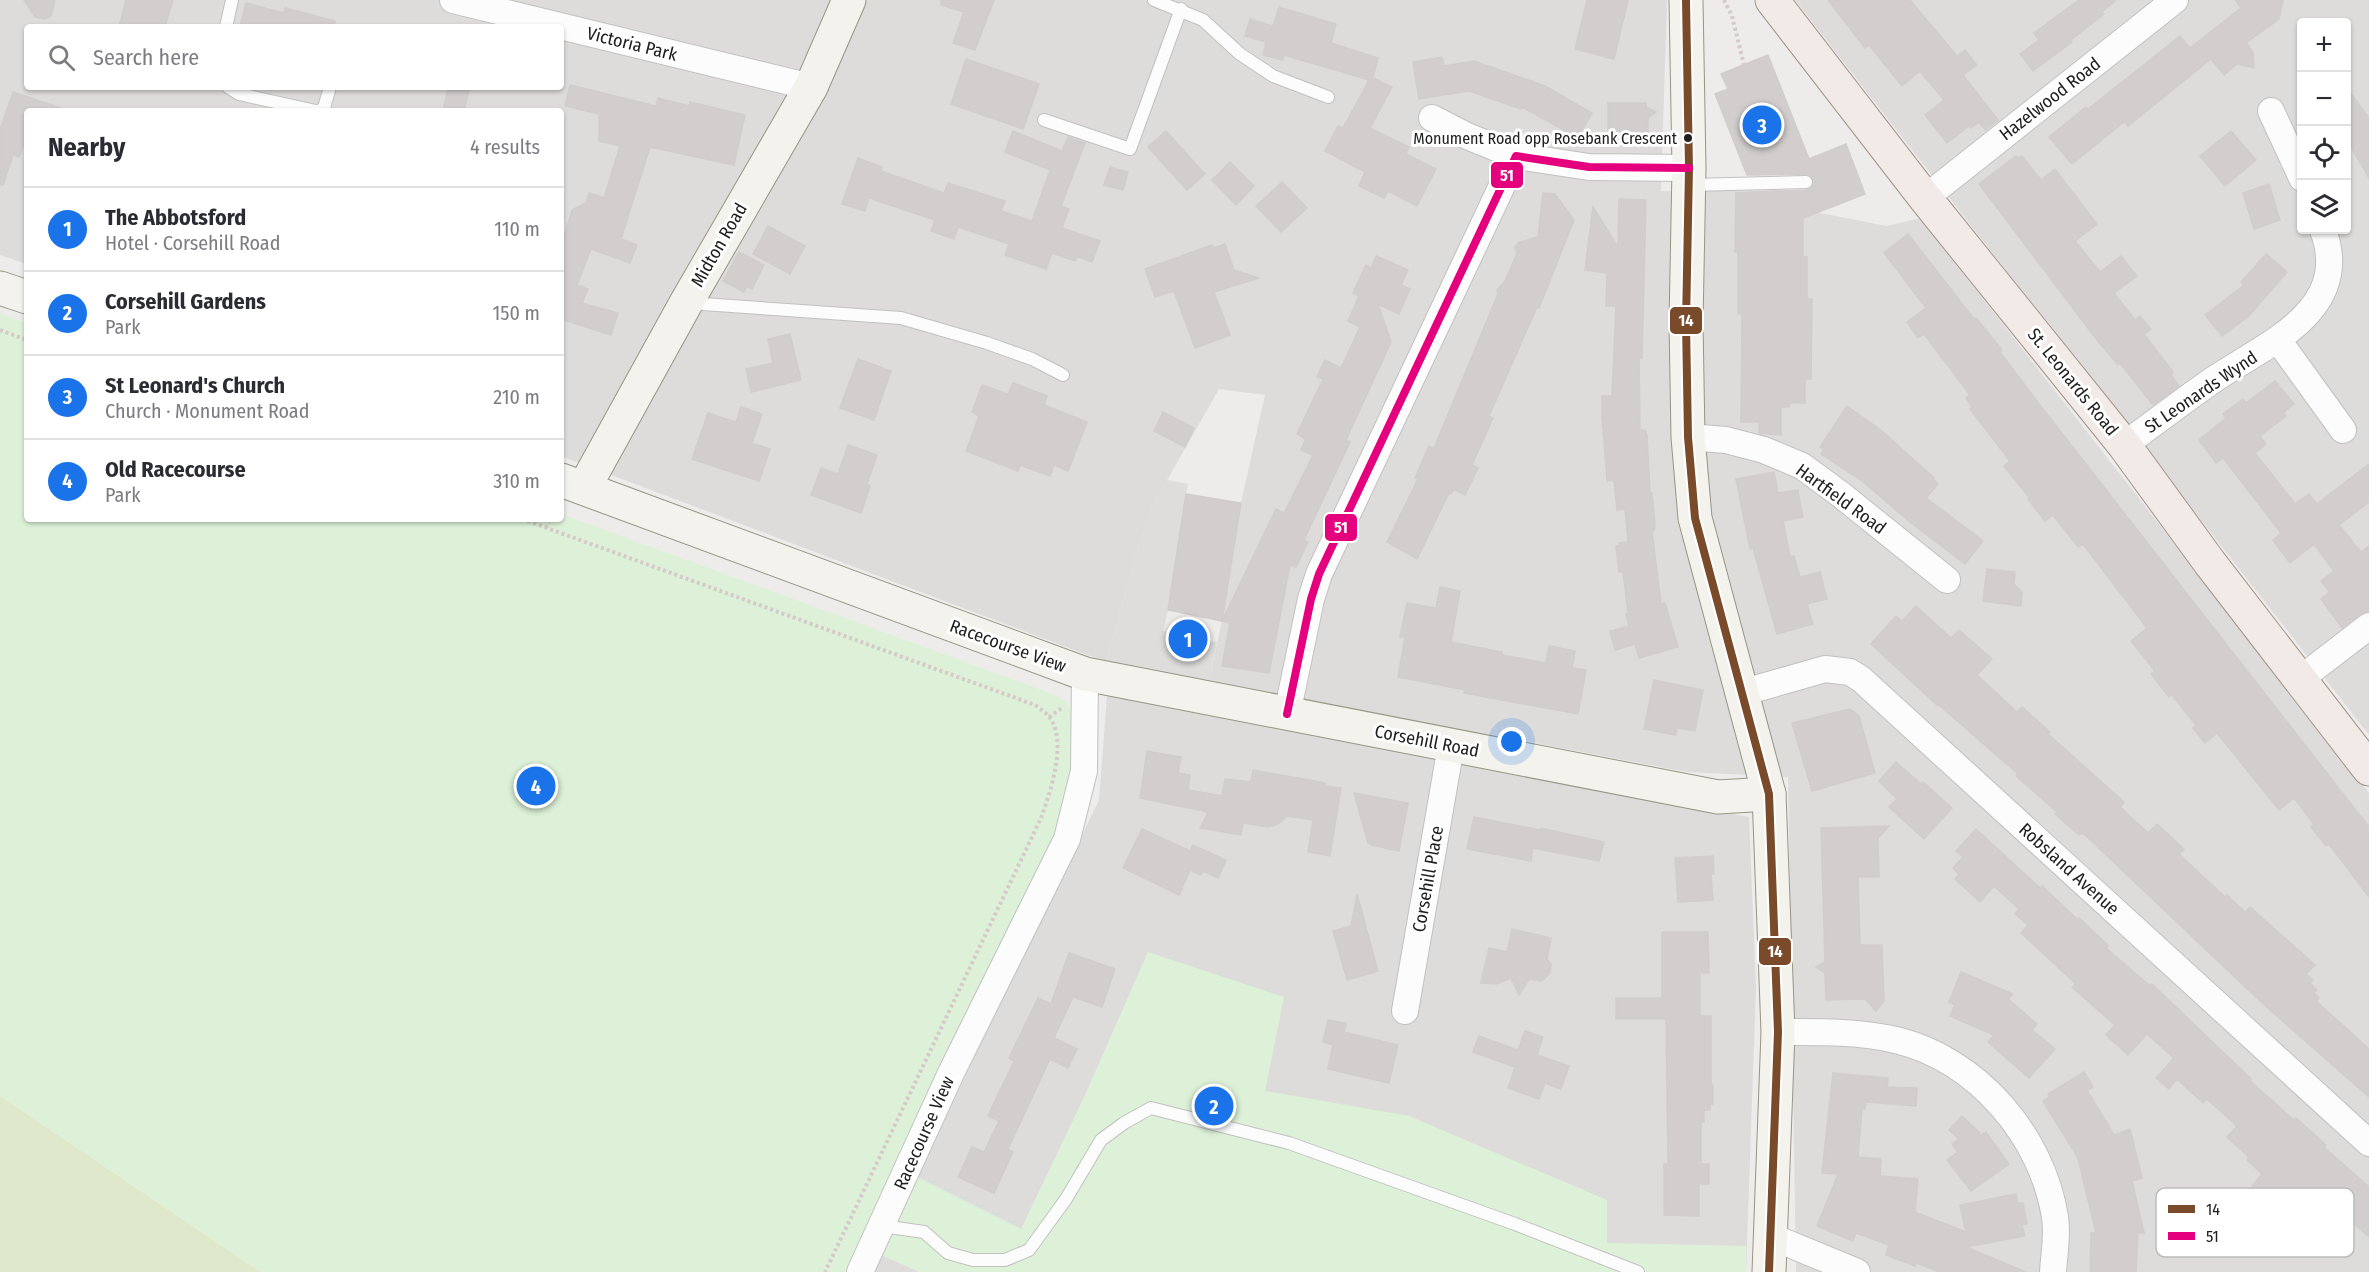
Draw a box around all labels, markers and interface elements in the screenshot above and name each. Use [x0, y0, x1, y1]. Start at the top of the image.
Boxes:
map controls [2297, 18, 2351, 234]
button: + [2297, 18, 2351, 72]
street label: Victoria Park [585, 22, 680, 66]
search box [24, 24, 564, 90]
icon: search [45, 41, 78, 74]
text: Search here [93, 44, 199, 71]
street label: Hazelwood Road [1995, 53, 2105, 145]
button: − [2297, 72, 2351, 126]
pin: 3 [1742, 102, 1782, 148]
button: locate [2297, 126, 2351, 180]
place label: Monument Road opp Rosebank Crescent [1413, 129, 1678, 148]
text: Nearby [48, 132, 125, 163]
marker: Monument Road opp Rosebank Crescent [1682, 132, 1694, 144]
text: 4 results [470, 135, 540, 159]
line badge: 51 [1490, 161, 1524, 189]
text: 51 [1500, 166, 1514, 185]
button: layers [2297, 180, 2351, 234]
street label: Midton Road [686, 199, 752, 291]
text: The Abbotsford [105, 204, 246, 231]
text: 1 [63, 217, 72, 241]
text: 110 m [494, 217, 540, 241]
text: Hotel · Corsehill Road [105, 231, 280, 255]
text: Corsehill Gardens [105, 288, 266, 315]
text: 2 [63, 301, 72, 325]
text: 150 m [493, 301, 540, 325]
line badge: 14 [1669, 306, 1703, 335]
text: 14 [1679, 311, 1694, 330]
text: Park [105, 315, 141, 339]
street label: St. Leonards Road [2023, 324, 2123, 440]
street label: St Leonards Wynd [2140, 346, 2262, 438]
text: St Leonard's Church [105, 372, 285, 399]
text: 3 [63, 385, 72, 409]
text: 210 m [493, 385, 540, 409]
text: Church · Monument Road [105, 399, 309, 423]
text: Old Racecourse [105, 456, 246, 483]
street label: Hartfield Road [1792, 459, 1890, 539]
text: 4 [62, 469, 73, 493]
text: 310 m [493, 469, 540, 493]
text: Park [105, 483, 141, 507]
line badge: 51 [1324, 513, 1358, 542]
text: 51 [1334, 518, 1348, 537]
street label: Racecourse View [947, 615, 1069, 677]
pin: 1 [1168, 616, 1208, 662]
street label: Corsehill Road [1373, 720, 1481, 762]
your location [1497, 727, 1526, 756]
pin: 4 [516, 764, 556, 808]
street label: Robsland Avenue [2014, 818, 2124, 920]
street label: Corsehill Place [1408, 824, 1448, 934]
line badge: 14 [1758, 937, 1792, 966]
text: 14 [1768, 942, 1783, 961]
street label: Racecourse View [889, 1073, 959, 1193]
pin: 2 [1194, 1084, 1234, 1128]
legend [2156, 1188, 2354, 1257]
text: 14 [2206, 1200, 2220, 1219]
text: 51 [2206, 1227, 2219, 1246]

